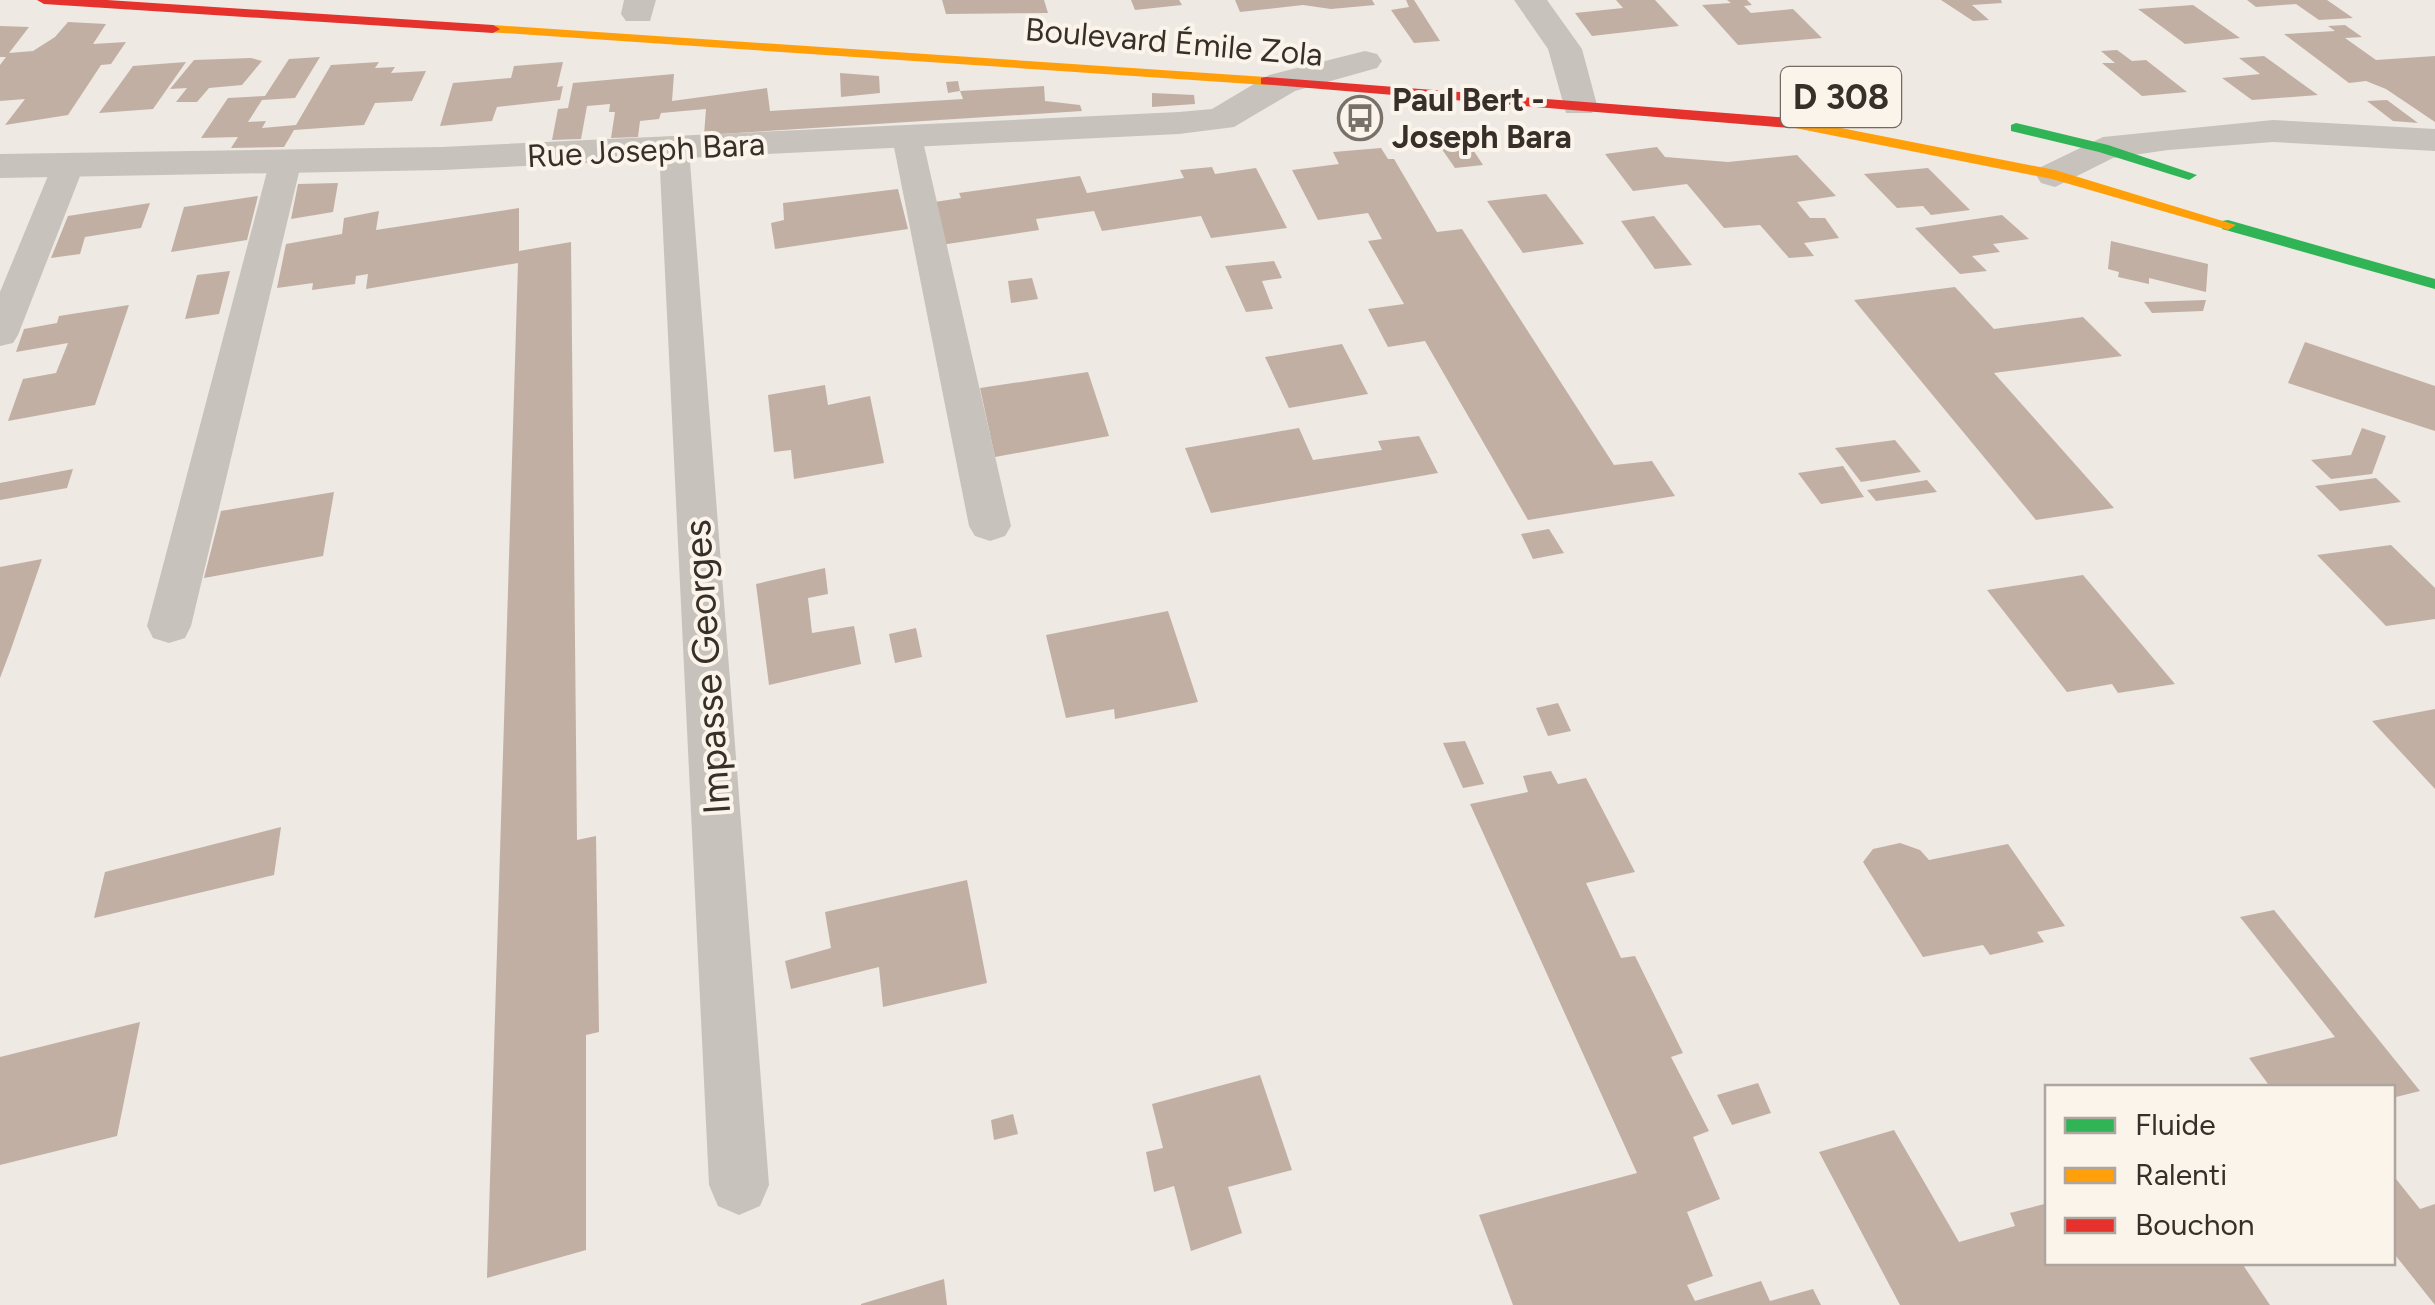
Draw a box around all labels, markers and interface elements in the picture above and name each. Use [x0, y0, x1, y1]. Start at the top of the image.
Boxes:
street label: Boulevard Émile Zola [1024, 10, 1324, 74]
road number: D 308 [1781, 67, 1901, 127]
place label: Paul Bert - Joseph Bara [1392, 81, 1572, 156]
bus stop icon: Paul Bert - Joseph Bara [1337, 95, 1383, 141]
street label: Rue Joseph Bara [526, 125, 766, 175]
street label: Impasse Georges [674, 518, 740, 816]
legend [2045, 1085, 2395, 1265]
text: Fluide [2135, 1106, 2216, 1143]
text: Ralenti [2135, 1156, 2227, 1193]
text: Bouchon [2135, 1206, 2255, 1243]

